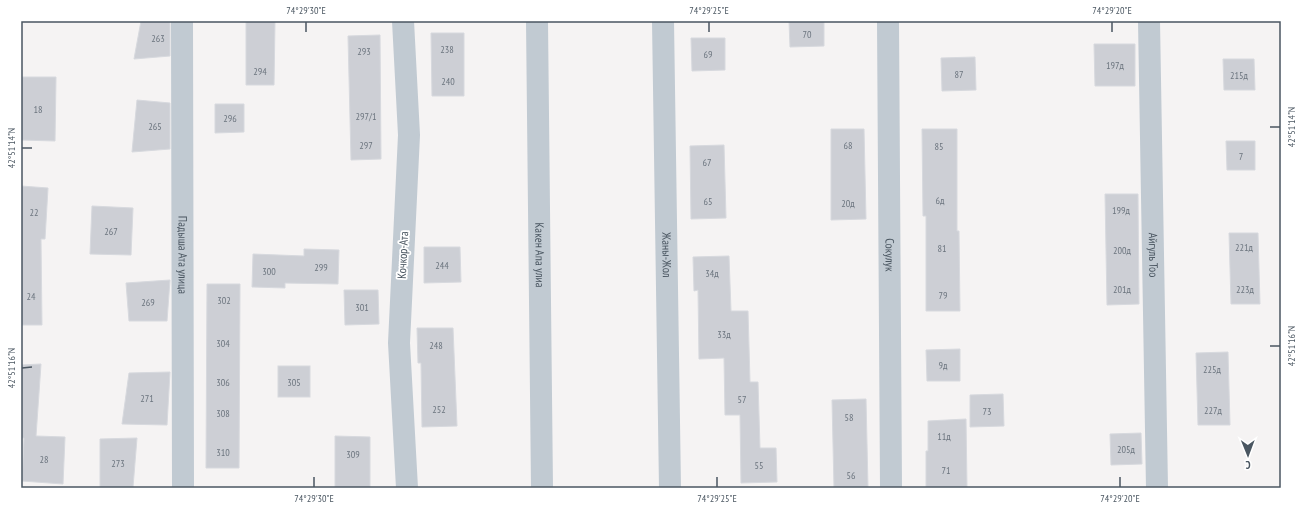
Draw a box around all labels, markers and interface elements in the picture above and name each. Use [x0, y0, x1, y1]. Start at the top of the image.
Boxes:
text: 74°29'30"E [286, 4, 326, 17]
text: 74°29'25"E [689, 4, 729, 17]
text: 74°29'20"E [1092, 4, 1132, 17]
house number: 70 [803, 28, 812, 41]
house number: 263 [151, 32, 165, 45]
house number: 238 [440, 43, 454, 56]
house number: 293 [357, 45, 371, 58]
house number: 69 [704, 48, 713, 61]
house number: 197д [1106, 59, 1125, 72]
house number: 294 [253, 65, 267, 78]
house number: 87 [955, 68, 964, 81]
house number: 215д [1230, 69, 1249, 82]
house number: 240 [441, 75, 455, 88]
house number: 18 [34, 103, 43, 116]
text: 42°51'14"N [1285, 107, 1298, 147]
house number: 297/1 [356, 110, 376, 123]
house number: 296 [223, 112, 237, 125]
house number: 265 [148, 120, 162, 133]
text: 42°51'14"N [5, 128, 18, 168]
house number: 297 [359, 139, 373, 152]
house number: 68 [844, 139, 853, 152]
house number: 85 [935, 140, 944, 153]
house number: 7 [1239, 150, 1243, 163]
house number: 67 [703, 156, 712, 169]
house number: 6д [936, 194, 945, 207]
house number: 65 [704, 195, 713, 208]
house number: 20д [841, 197, 855, 210]
house number: 199д [1112, 204, 1131, 217]
house number: 22 [30, 206, 39, 219]
street label: Падыша Ата улица [175, 216, 191, 294]
street label: Какен Апа улиа [532, 222, 548, 288]
house number: 267 [104, 225, 118, 238]
street label: Кочкор-Ата [394, 231, 411, 279]
street label: Жаны-Жол [659, 231, 675, 278]
street label: Айгуль Тоо [1146, 232, 1161, 277]
street label: Сокулук [882, 238, 898, 272]
house number: 221д [1235, 241, 1254, 254]
house number: 81 [938, 242, 947, 255]
house number: 200д [1113, 244, 1132, 257]
house number: 244 [435, 259, 449, 272]
house number: 299 [314, 261, 328, 274]
house number: 300 [262, 265, 276, 278]
house number: 34д [705, 267, 719, 280]
house number: 201д [1113, 283, 1132, 296]
house number: 223д [1236, 283, 1255, 296]
house number: 79 [939, 289, 948, 302]
house number: 24 [27, 290, 36, 303]
house number: 302 [217, 294, 231, 307]
house number: 269 [141, 296, 155, 309]
house number: 301 [355, 301, 369, 314]
text: 42°51'16"N [1285, 326, 1298, 366]
house number: 33д [717, 328, 731, 341]
house number: 304 [216, 337, 230, 350]
house number: 248 [429, 339, 443, 352]
text: 42°51'16"N [5, 348, 18, 388]
house number: 9д [939, 359, 948, 372]
house number: 225д [1203, 363, 1222, 376]
house number: 306 [216, 376, 230, 389]
house number: 305 [287, 376, 301, 389]
house number: 271 [140, 392, 154, 405]
house number: 57 [738, 393, 747, 406]
house number: 252 [432, 403, 446, 416]
house number: 227д [1204, 404, 1223, 417]
house number: 73 [983, 405, 992, 418]
house number: 308 [216, 407, 230, 420]
house number: 58 [845, 411, 854, 424]
house number: 11д [937, 430, 951, 443]
north arrow [1228, 435, 1268, 475]
house number: 205д [1117, 443, 1136, 456]
house number: 310 [216, 446, 230, 459]
house number: 309 [346, 448, 360, 461]
house number: 28 [40, 453, 49, 466]
house number: 273 [111, 457, 125, 470]
text: С [1246, 458, 1251, 472]
house number: 55 [755, 459, 764, 472]
house number: 71 [942, 464, 951, 477]
house number: 56 [847, 469, 856, 482]
text: 74°29'30"E [294, 492, 334, 505]
text: 74°29'25"E [697, 492, 737, 505]
text: 74°29'20"E [1100, 492, 1140, 505]

